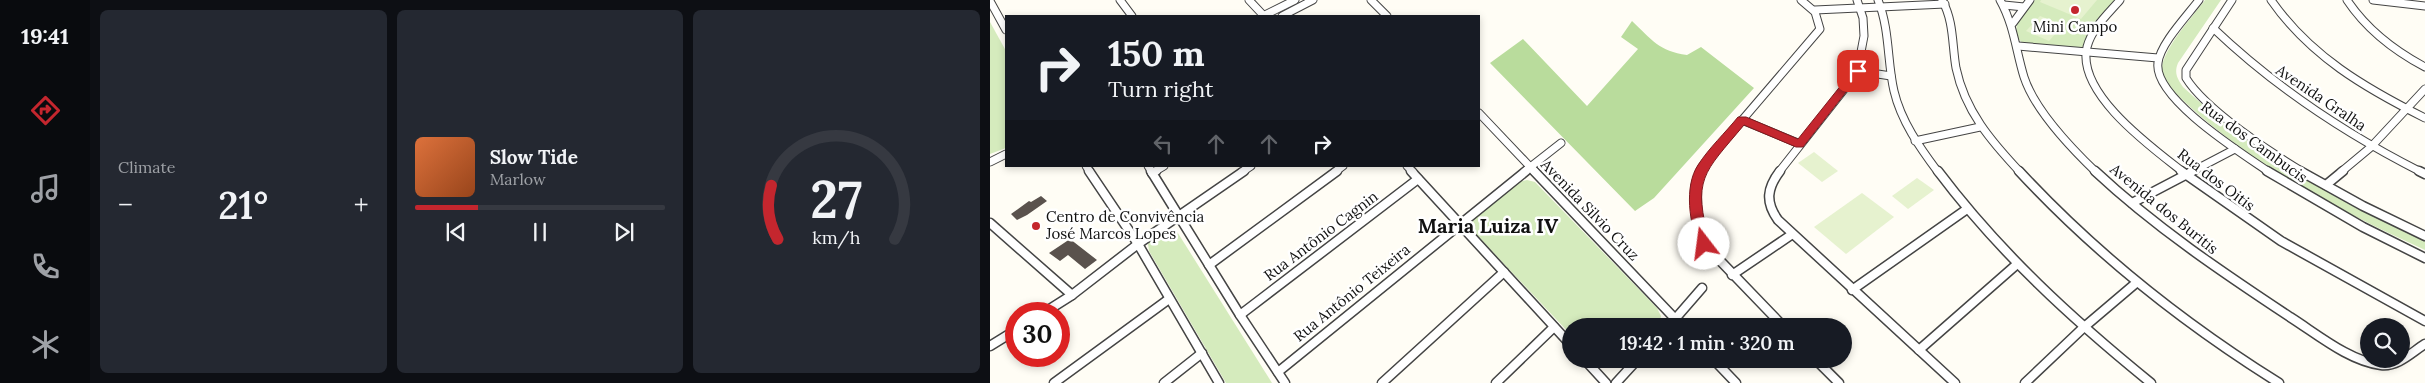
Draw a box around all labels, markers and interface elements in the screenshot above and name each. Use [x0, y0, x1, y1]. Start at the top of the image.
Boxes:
marker: Mini Campo [2069, 4, 2081, 16]
place label: Mini Campo [2033, 17, 2118, 36]
text: 19:41 [21, 22, 69, 50]
text: 150 m [1108, 31, 1205, 76]
icon: right [1025, 35, 1090, 100]
pin [1837, 50, 1879, 92]
icon: arrive [1844, 57, 1872, 85]
street label: Avenida Gralha [2272, 60, 2370, 135]
text: Turn right [1108, 75, 1213, 103]
icon: directions [28, 93, 63, 128]
street label: Rua dos Cambucis [2197, 97, 2311, 187]
icon: left [1149, 130, 1177, 158]
icon: ahead [1202, 130, 1230, 158]
icon: ahead [1255, 130, 1283, 158]
icon: right [1308, 130, 1336, 158]
street label: Rua dos Oitis [2174, 144, 2259, 215]
text: Slow Tide [490, 145, 578, 169]
street label: Avenida Silvio Cruz [1536, 154, 1644, 264]
text: Climate [118, 157, 175, 177]
street label: Avenida dos Buritis [2106, 159, 2222, 258]
text: 27 [811, 166, 863, 232]
text: Marlow [490, 169, 546, 189]
icon: music [28, 171, 63, 206]
text: 21° [218, 181, 268, 229]
street label: Rua Antônio Cagnin [1260, 186, 1382, 285]
text: − [118, 187, 133, 223]
text: + [354, 187, 369, 223]
place label: Centro de Convivência José Marcos Lopes [1045, 207, 1204, 243]
district label: Maria Luiza IV [1418, 213, 1559, 238]
position arrow [1677, 217, 1729, 269]
icon: previous [442, 218, 470, 246]
icon: pause [526, 218, 554, 246]
icon: next [610, 218, 638, 246]
marker: Centro de Convivência José Marcos Lopes [1030, 220, 1042, 232]
text: km/h [813, 226, 861, 249]
street label: Rua Antônio Teixeira [1290, 240, 1414, 345]
icon: phone [28, 249, 63, 284]
speed limit sign: 30 [1005, 302, 1070, 367]
map controls [2360, 318, 2410, 368]
button: search [2360, 318, 2410, 368]
icon: climate [28, 327, 63, 362]
text: 19:42 · 1 min · 320 m [1619, 331, 1795, 355]

